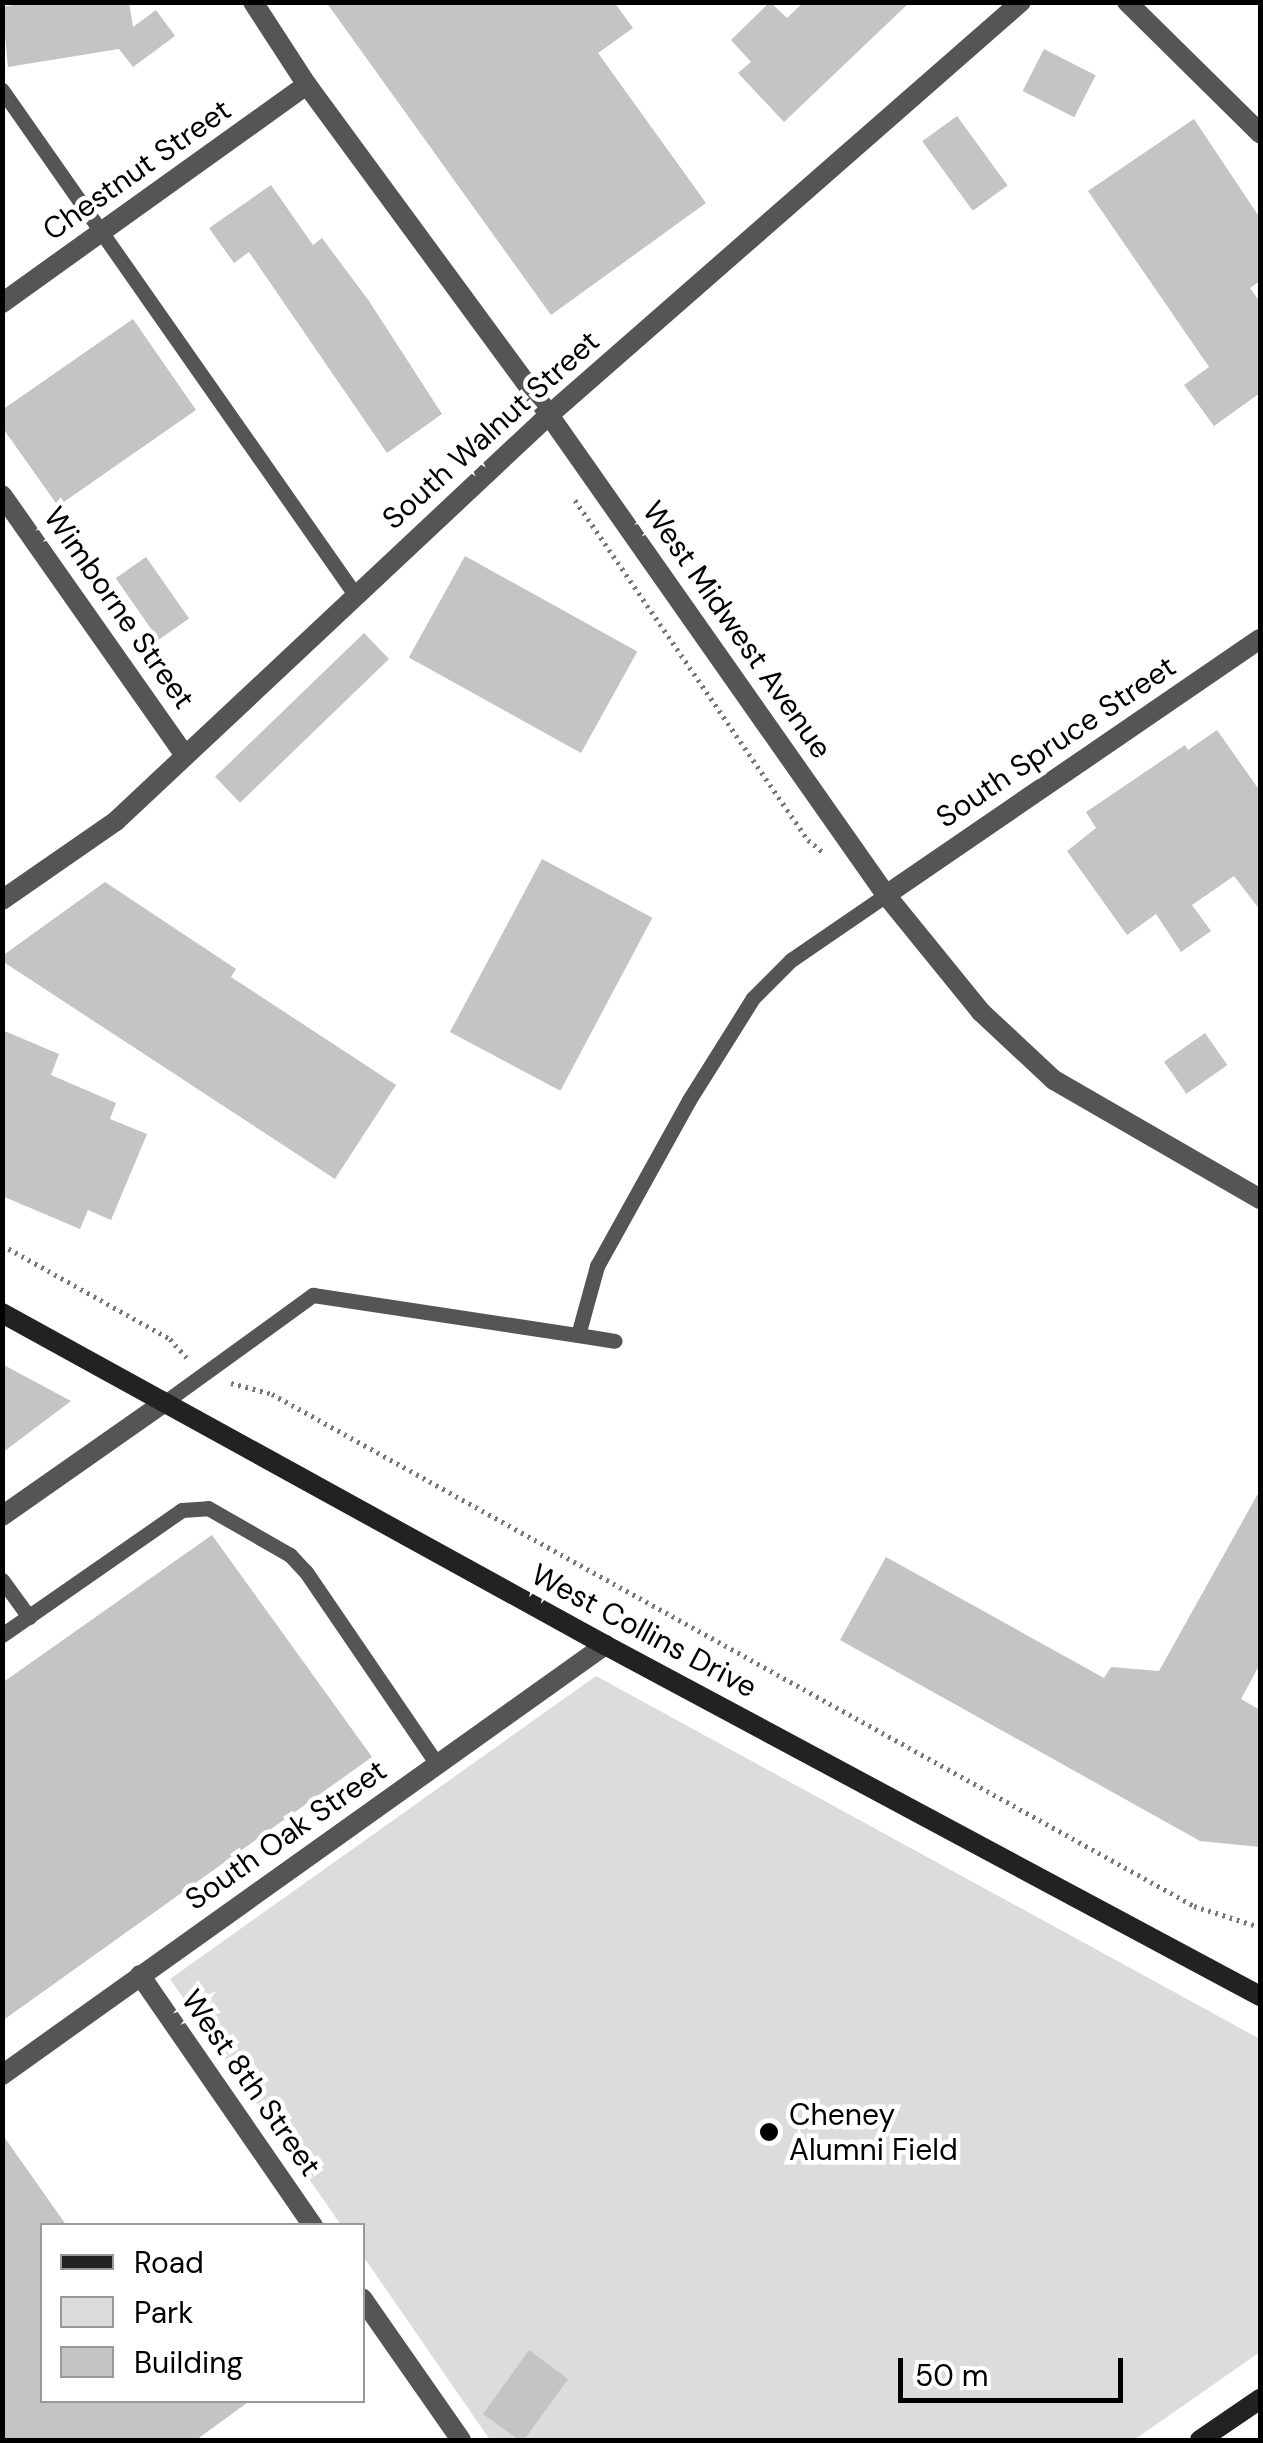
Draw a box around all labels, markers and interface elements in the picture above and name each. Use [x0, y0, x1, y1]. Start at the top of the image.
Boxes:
street label: Chestnut Street [36, 92, 238, 248]
street label: South Walnut Street [375, 323, 607, 537]
street label: West Midwest Avenue [635, 495, 839, 765]
street label: Wimborne Street [36, 500, 202, 716]
street label: South Spruce Street [929, 648, 1183, 836]
street label: West Collins Drive [525, 1556, 763, 1706]
street label: South Oak Street [179, 1752, 393, 1918]
street label: West 8th Street [173, 1983, 329, 2183]
place label: Cheney Alumni Field [789, 2097, 958, 2168]
marker: Cheney Alumni Field [758, 2121, 780, 2143]
legend [40, 2223, 365, 2403]
text: Road [134, 2243, 204, 2282]
text: Park [134, 2293, 193, 2332]
scale bar [903, 2338, 1128, 2400]
text: Building [134, 2343, 243, 2382]
text: 50 m [915, 2356, 989, 2395]

